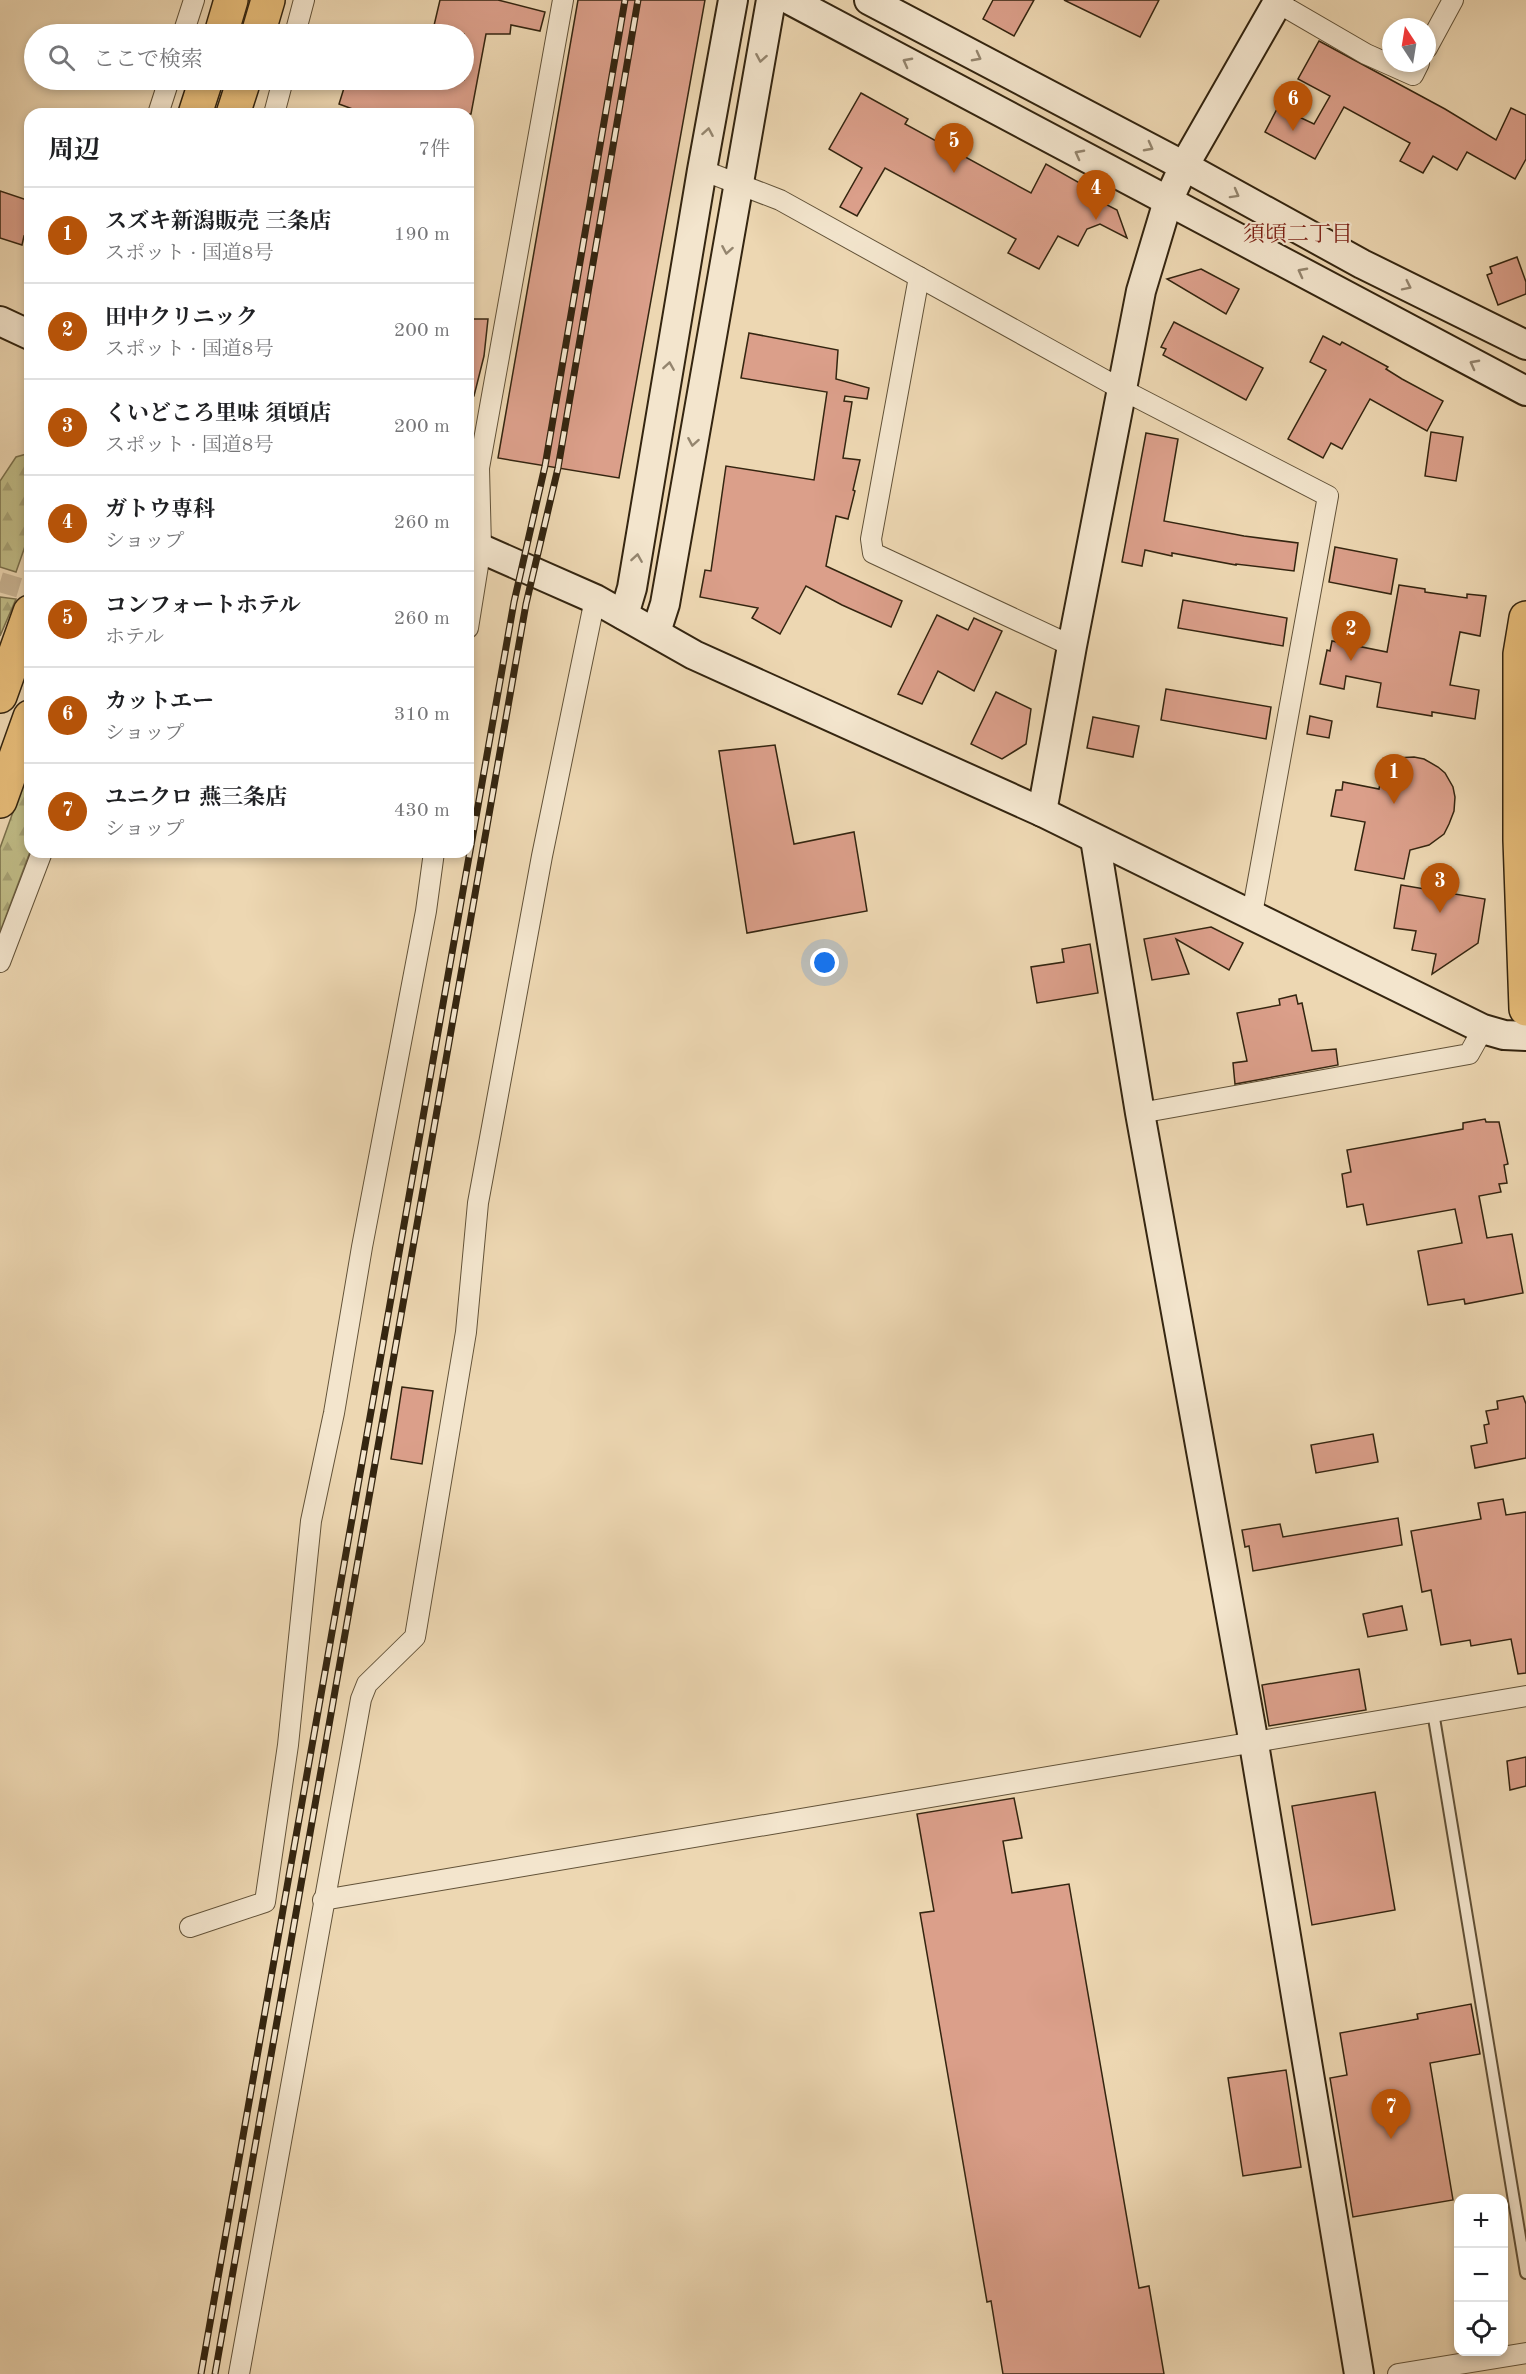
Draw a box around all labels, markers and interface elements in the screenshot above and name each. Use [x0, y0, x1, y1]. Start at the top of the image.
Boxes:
north arrow [1382, 18, 1436, 72]
search box [24, 24, 474, 90]
icon: search [45, 41, 78, 74]
text: ここで検索 [93, 49, 203, 71]
one-way arrow [970, 49, 981, 61]
one-way arrow [755, 52, 768, 62]
one-way arrow [903, 58, 913, 69]
pin: 6 [1274, 82, 1312, 131]
pin: 5 [934, 124, 974, 173]
one-way arrow [702, 127, 714, 137]
text: 周辺 [48, 138, 100, 164]
text: 7件 [418, 140, 450, 160]
one-way arrow [1143, 140, 1154, 151]
one-way arrow [1075, 150, 1085, 161]
pin: 4 [1076, 170, 1116, 220]
one-way arrow [1229, 187, 1240, 198]
text: スズキ新潟販売 三条店 [105, 211, 331, 233]
district label: 須頃二丁目 [1243, 222, 1353, 246]
text: 1 [62, 225, 73, 245]
text: 190 m [394, 225, 450, 245]
text: スポット · 国道8号 [105, 244, 273, 264]
one-way arrow [721, 244, 734, 254]
one-way arrow [1297, 268, 1308, 280]
one-way arrow [1401, 279, 1412, 291]
text: 田中クリニック [105, 307, 258, 329]
text: 2 [62, 321, 73, 341]
text: 200 m [394, 321, 450, 341]
text: スポット · 国道8号 [105, 340, 273, 360]
one-way arrow [1470, 360, 1481, 371]
one-way arrow [662, 361, 675, 371]
text: くいどころ里味 須頃店 [105, 403, 331, 425]
text: 3 [62, 417, 73, 437]
text: 200 m [394, 417, 450, 437]
text: スポット · 国道8号 [105, 436, 273, 456]
one-way arrow [688, 437, 700, 446]
text: ガトウ専科 [105, 499, 215, 521]
text: 4 [62, 513, 73, 533]
text: 260 m [394, 513, 450, 533]
text: ショップ [105, 532, 185, 552]
one-way arrow [630, 553, 643, 563]
text: コンフォートホテル [105, 595, 301, 617]
text: 5 [62, 609, 73, 629]
text: 260 m [394, 609, 450, 629]
pin: 2 [1332, 612, 1370, 661]
text: ホテル [105, 628, 164, 648]
text: カットエー [105, 691, 214, 713]
text: 6 [62, 705, 73, 725]
text: 310 m [394, 705, 450, 725]
text: ショップ [105, 724, 185, 744]
pin: 1 [1374, 754, 1414, 804]
text: ユニクロ 燕三条店 [105, 787, 287, 809]
text: 7 [62, 801, 73, 821]
text: 430 m [394, 801, 450, 821]
text: ショップ [105, 820, 185, 840]
pin: 3 [1420, 864, 1460, 913]
your location [810, 948, 839, 977]
pin: 7 [1372, 2090, 1410, 2139]
map controls [1454, 2194, 1508, 2356]
button: + [1454, 2194, 1508, 2248]
button: − [1454, 2248, 1508, 2302]
button: locate [1454, 2302, 1508, 2356]

